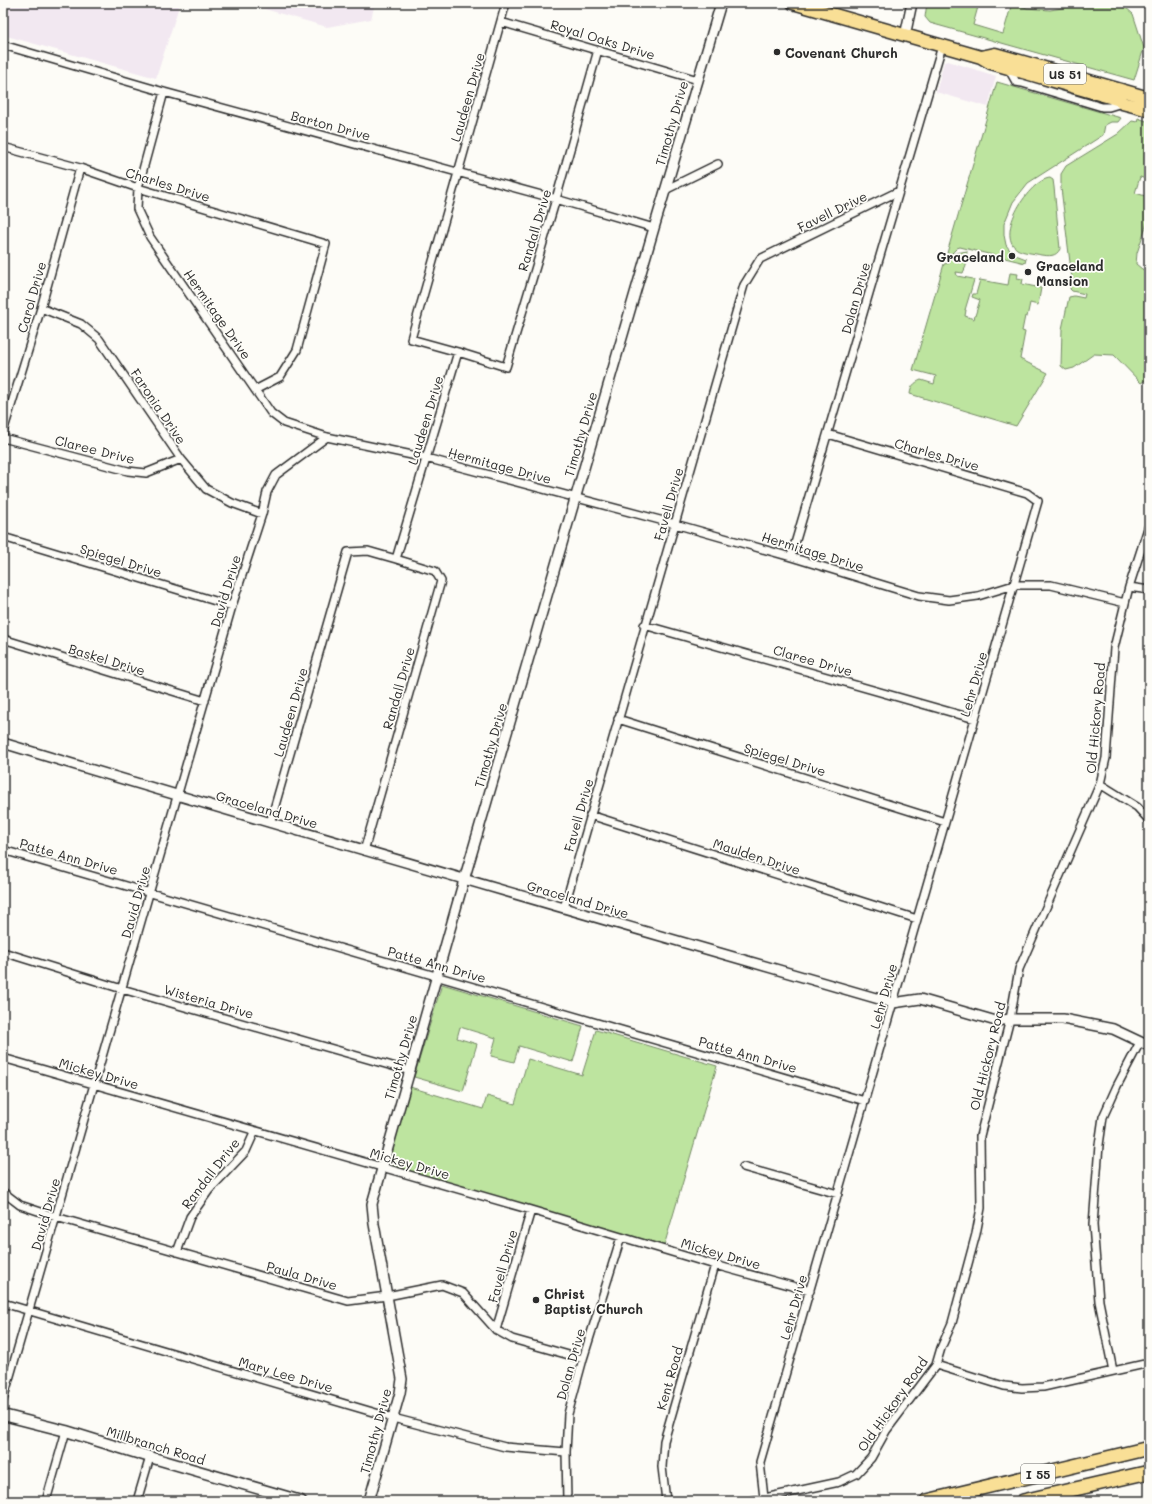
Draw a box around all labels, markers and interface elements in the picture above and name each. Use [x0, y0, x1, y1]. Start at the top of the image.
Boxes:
street label: Royal Oaks Drive [549, 15, 657, 63]
place label: Covenant Church [785, 44, 898, 61]
marker: Covenant Church [772, 47, 782, 57]
street label: Laudeen Drive [446, 50, 488, 144]
road number: US 51 [1044, 64, 1086, 84]
street label: Timothy Drive [651, 79, 691, 167]
street label: Barton Drive [289, 106, 373, 144]
street label: Charles Drive [124, 163, 212, 205]
street label: Randall Drive [513, 187, 555, 273]
street label: Favell Drive [794, 187, 870, 235]
place label: Graceland [937, 248, 1004, 265]
marker: Graceland [1007, 251, 1017, 261]
place label: Graceland Mansion [1036, 257, 1103, 289]
street label: Carol Drive [13, 259, 49, 335]
street label: Dolan Drive [837, 260, 873, 336]
street label: Hermitage Drive [181, 266, 255, 362]
marker: Graceland Mansion [1023, 267, 1033, 277]
street label: Faronia Drive [128, 365, 190, 447]
street label: Laudeen Drive [403, 373, 447, 467]
street label: Timothy Drive [560, 390, 600, 478]
street label: Claree Drive [53, 431, 137, 467]
street label: Charles Drive [893, 434, 981, 474]
street label: Hermitage Drive [447, 443, 553, 487]
street label: Favell Drive [649, 465, 687, 543]
street label: Hermitage Drive [760, 527, 866, 575]
street label: Spiegel Drive [78, 539, 164, 581]
street label: David Drive [206, 553, 244, 629]
street label: Baskel Drive [67, 639, 147, 679]
street label: Claree Drive [771, 641, 855, 679]
street label: Randall Drive [378, 645, 418, 731]
street label: Lehr Drive [956, 649, 990, 719]
street label: Old Hickory Road [1082, 662, 1108, 774]
street label: Laudeen Drive [269, 665, 311, 759]
street label: Timothy Drive [470, 701, 510, 789]
street label: Spiegel Drive [742, 738, 828, 780]
street label: Favell Drive [559, 776, 597, 854]
street label: Graceland Drive [214, 786, 320, 832]
street label: Patte Ann Drive [18, 834, 120, 878]
street label: Maulden Drive [711, 834, 803, 878]
street label: David Drive [117, 864, 153, 940]
street label: Graceland Drive [525, 876, 631, 922]
street label: Patte Ann Drive [386, 942, 488, 986]
street label: Lehr Drive [866, 961, 900, 1031]
street label: Wisteria Drive [162, 980, 256, 1022]
street label: Old Hickory Road [965, 1000, 1009, 1112]
street label: Timothy Drive [380, 1013, 420, 1101]
street label: Patte Ann Drive [697, 1032, 799, 1076]
street label: Mickey Drive [57, 1053, 141, 1093]
street label: Randall Drive [177, 1134, 243, 1212]
street label: Mickey Drive [368, 1143, 452, 1183]
street label: David Drive [27, 1176, 63, 1252]
street label: Favell Drive [483, 1227, 521, 1305]
street label: Mickey Drive [679, 1233, 763, 1273]
street label: Paula Drive [265, 1257, 339, 1293]
street label: Lehr Drive [776, 1272, 810, 1342]
place label: Christ Baptist Church [544, 1285, 643, 1317]
marker: Christ Baptist Church [531, 1295, 541, 1305]
street label: Dolan Drive [552, 1326, 588, 1402]
street label: Kent Road [652, 1344, 686, 1412]
street label: Mary Lee Drive [237, 1352, 335, 1396]
street label: Old Hickory Road [853, 1354, 931, 1454]
street label: Timothy Drive [355, 1386, 395, 1476]
street label: Millbranch Road [105, 1422, 207, 1468]
road number: I 55 [1021, 1464, 1055, 1484]

